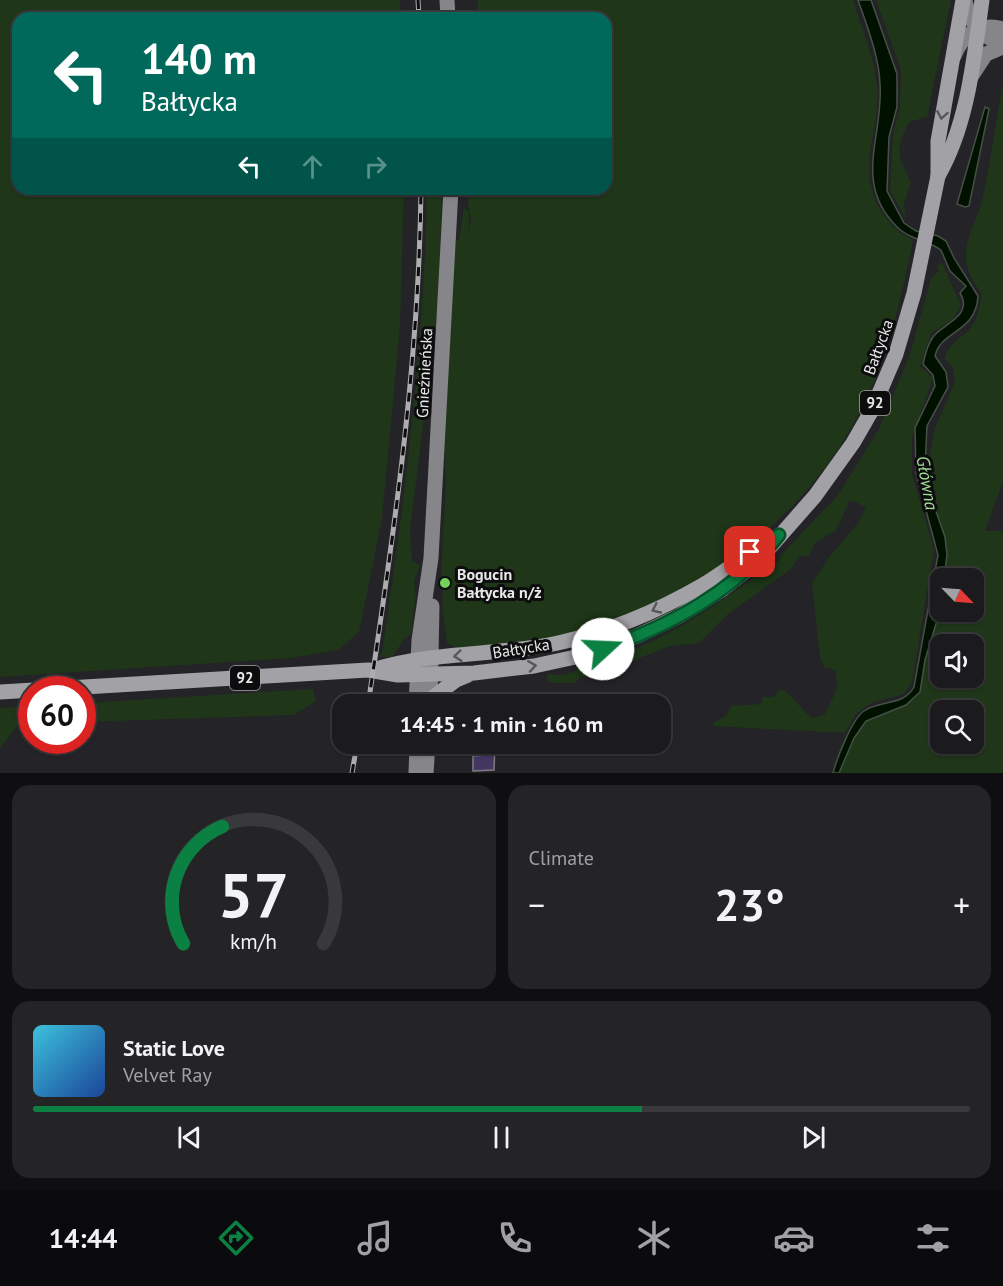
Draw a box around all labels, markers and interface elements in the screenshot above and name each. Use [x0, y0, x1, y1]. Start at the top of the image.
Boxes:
text: 140 m [141, 31, 257, 86]
icon: left [42, 36, 120, 114]
text: Bałtycka [141, 84, 238, 118]
one-way arrow [936, 109, 949, 119]
icon: left [233, 150, 266, 183]
icon: ahead [296, 150, 329, 183]
icon: right [359, 150, 392, 183]
street label: Bałtycka [859, 317, 897, 377]
street label: Gnieźnieńska [412, 327, 436, 419]
road number: 92 [860, 391, 890, 415]
water label: Główna [911, 454, 944, 512]
pin [724, 526, 775, 577]
icon: arrive [733, 535, 766, 568]
place label: Bogucin Bałtycka n/ż [457, 564, 542, 602]
north arrow [930, 568, 984, 622]
map controls [930, 568, 984, 754]
marker: Bogucin Bałtycka n/ż [438, 576, 452, 590]
one-way arrow [651, 601, 662, 613]
position arrow [571, 617, 635, 681]
street label: Bałtycka [491, 634, 551, 662]
button: sound [930, 634, 984, 688]
one-way arrow [453, 649, 462, 662]
one-way arrow [527, 660, 537, 672]
road number: 92 [230, 666, 260, 690]
speed limit sign: 60 [18, 676, 96, 754]
button: search [930, 700, 984, 754]
text: 14:45 · 1 min · 160 m [400, 710, 603, 738]
text: Climate [529, 845, 594, 871]
text: 57 [218, 854, 289, 935]
text: 23° [714, 875, 785, 933]
text: − [529, 883, 545, 926]
text: + [953, 883, 970, 926]
text: km/h [230, 927, 277, 955]
text: Static Love [123, 1034, 225, 1062]
text: Velvet Ray [123, 1062, 212, 1088]
icon: previous [173, 1121, 206, 1154]
icon: pause [485, 1121, 518, 1154]
icon: next [797, 1121, 830, 1154]
icon: directions [215, 1217, 257, 1259]
icon: music [354, 1217, 396, 1259]
icon: phone [494, 1217, 536, 1259]
icon: climate [633, 1217, 675, 1259]
icon: car [773, 1217, 815, 1259]
icon: filters [912, 1217, 954, 1259]
text: 14:44 [49, 1221, 117, 1255]

